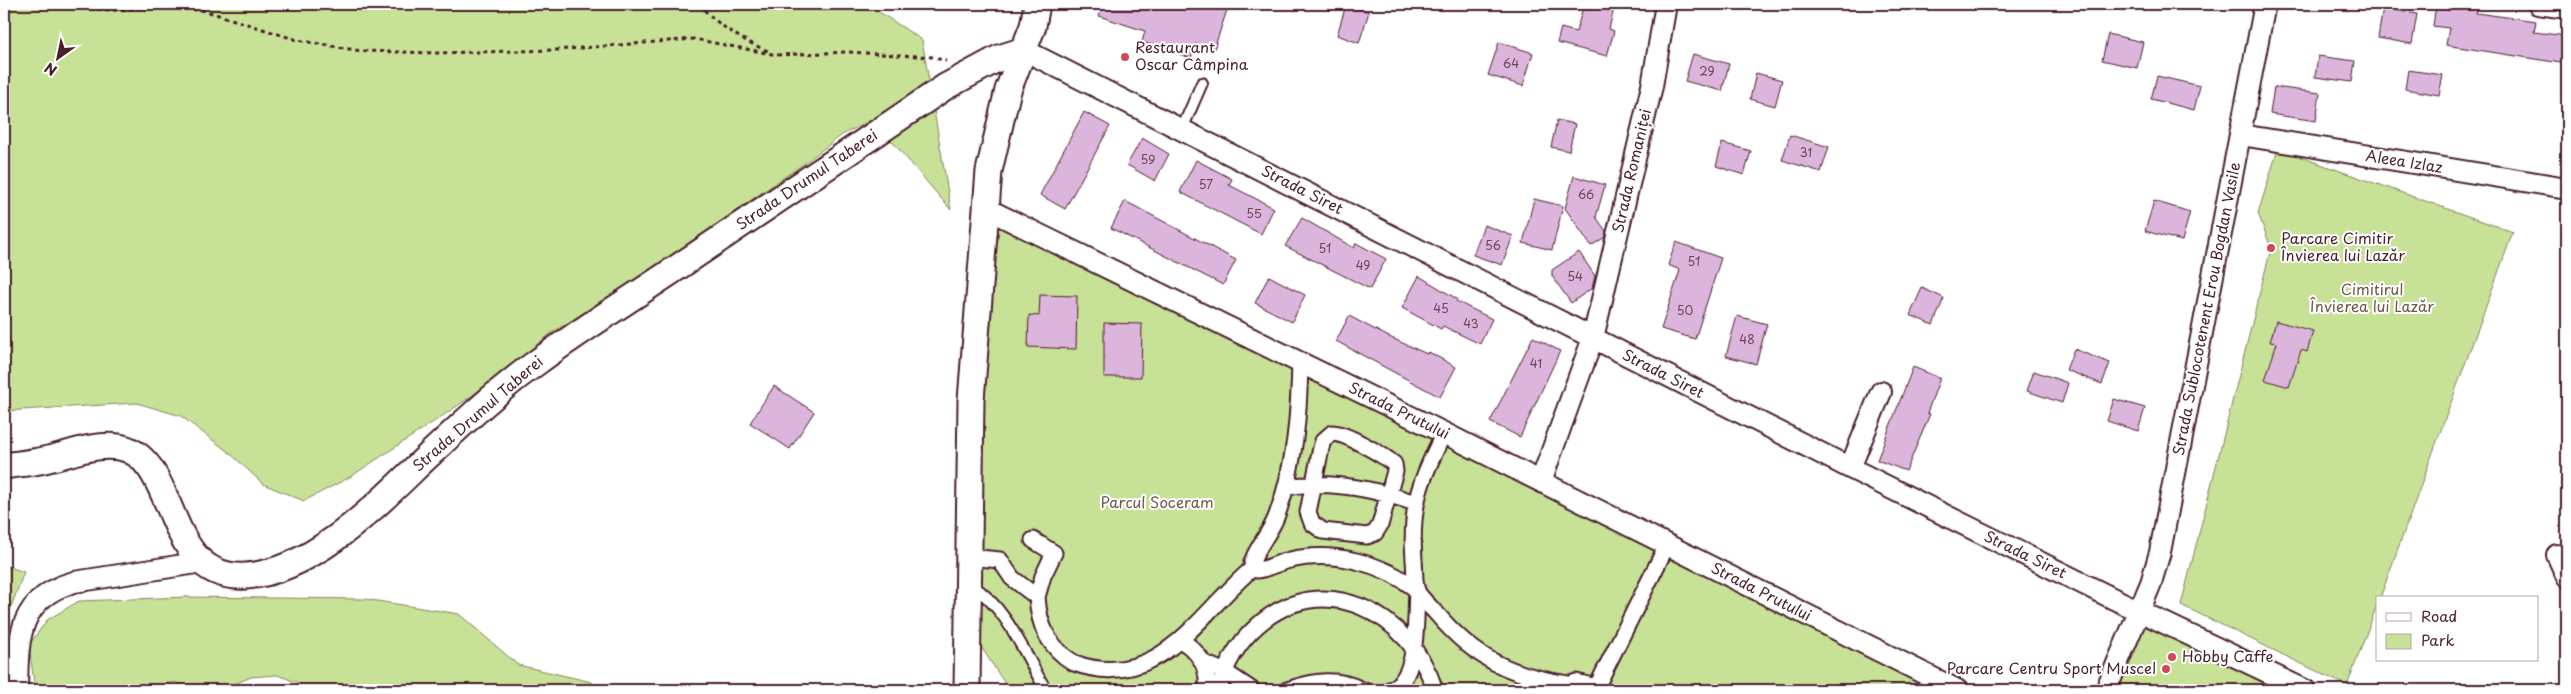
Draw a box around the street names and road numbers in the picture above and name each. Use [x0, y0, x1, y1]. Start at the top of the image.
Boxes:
street label: Strada Romaniței [1605, 106, 1656, 235]
street label: Strada Drumul Taberei [731, 123, 882, 235]
street label: Aleea Izlaz [2364, 143, 2444, 178]
street label: Strada Siret [1258, 158, 1348, 219]
street label: Strada Sublocotenent Erou Bogdan Vasile [2166, 160, 2245, 458]
street label: Strada Siret [1619, 342, 1709, 403]
street label: Strada Drumul Taberei [407, 350, 547, 476]
street label: Strada Prutului [1345, 375, 1454, 444]
street label: Strada Siret [1981, 524, 2071, 584]
street label: Strada Prutului [1707, 555, 1816, 626]

